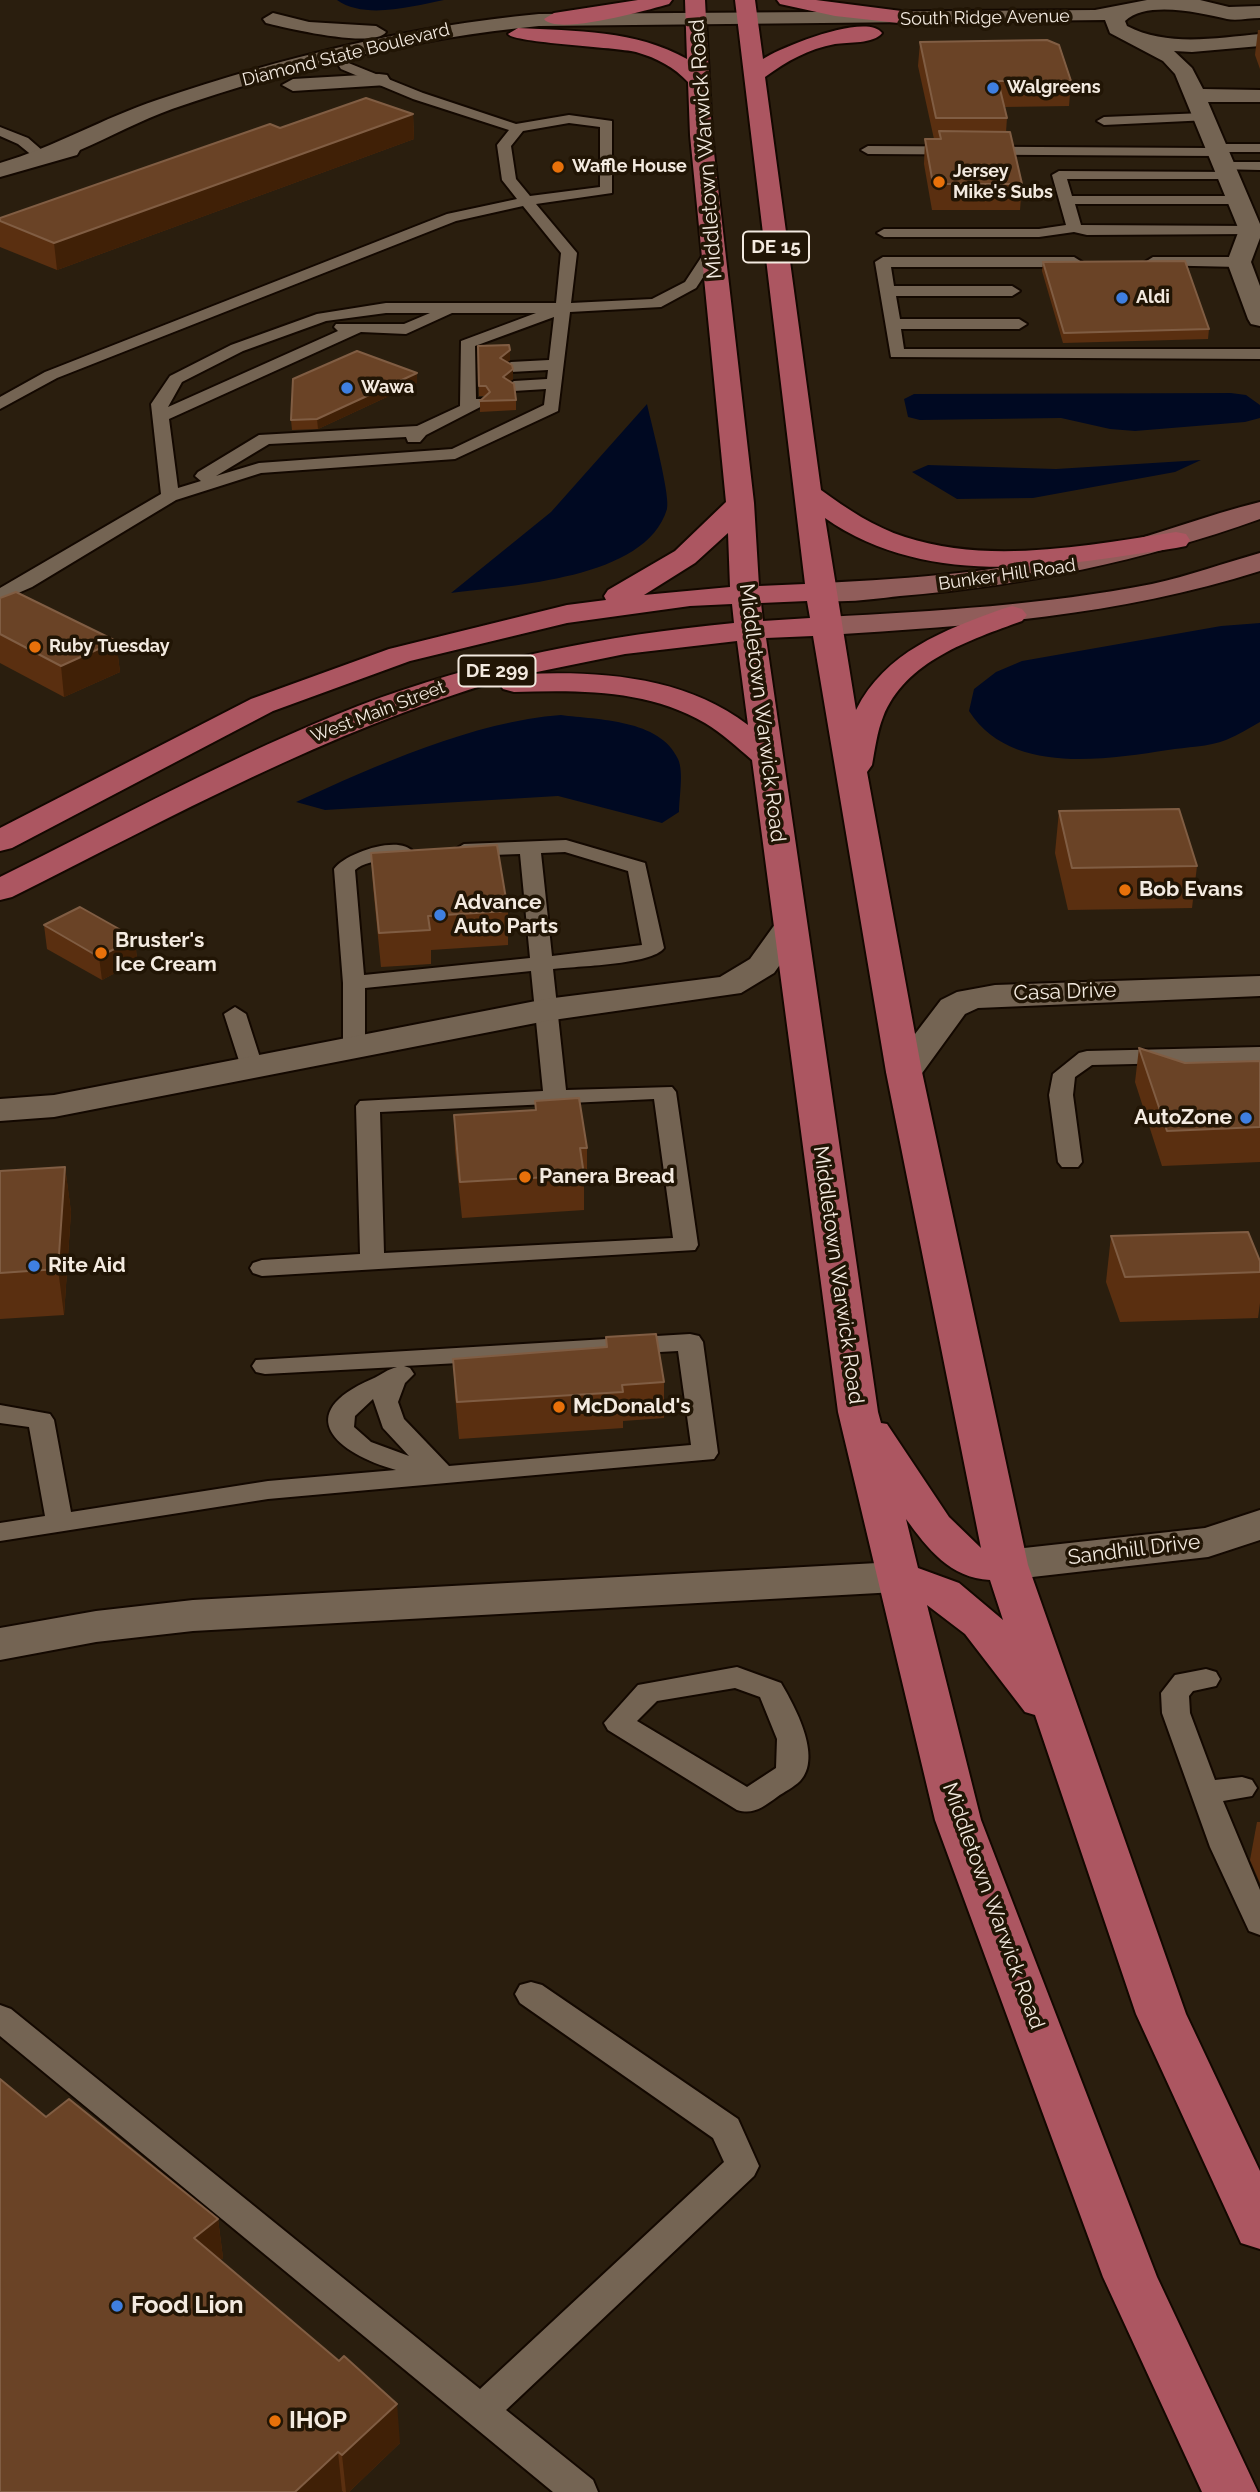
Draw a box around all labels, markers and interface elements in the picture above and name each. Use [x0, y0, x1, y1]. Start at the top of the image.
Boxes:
street label: South Ridge Avenue [900, 6, 1070, 30]
street label: Middletown Warwick Road [684, 18, 728, 280]
street label: Diamond State Boulevard [240, 19, 452, 91]
place label: Walgreens [1007, 77, 1101, 99]
marker: Walgreens [985, 80, 1001, 96]
place label: Waffle House [572, 156, 687, 178]
marker: Waffle House [550, 159, 566, 175]
place label: Jersey Mike's Subs [953, 161, 1053, 204]
marker: Jersey Mike's Subs [931, 174, 947, 190]
road number: DE 15 [743, 232, 809, 262]
place label: Aldi [1136, 287, 1170, 309]
marker: Aldi [1114, 290, 1130, 306]
place label: Wawa [361, 377, 414, 399]
marker: Wawa [339, 380, 355, 396]
street label: Bunker Hill Road [937, 555, 1077, 595]
street label: Middletown Warwick Road [734, 582, 790, 844]
place label: Ruby Tuesday [49, 636, 170, 658]
marker: Ruby Tuesday [27, 639, 43, 655]
road number: DE 299 [458, 656, 536, 686]
street label: West Main Street [308, 676, 448, 748]
place label: Bob Evans [1139, 877, 1243, 903]
marker: Bob Evans [1117, 882, 1133, 898]
place label: Advance Auto Parts [454, 890, 558, 940]
marker: Advance Auto Parts [432, 907, 448, 923]
place label: Bruster's Ice Cream [115, 928, 217, 978]
marker: Bruster's Ice Cream [93, 945, 109, 961]
street label: Casa Drive [1013, 978, 1117, 1006]
place label: AutoZone [1134, 1105, 1232, 1131]
marker: AutoZone [1238, 1110, 1254, 1126]
street label: Middletown Warwick Road [807, 1144, 869, 1406]
place label: Panera Bread [539, 1164, 675, 1190]
marker: Panera Bread [517, 1169, 533, 1185]
place label: Rite Aid [48, 1253, 126, 1279]
marker: Rite Aid [26, 1258, 42, 1274]
place label: McDonald's [573, 1394, 691, 1420]
marker: McDonald's [551, 1399, 567, 1415]
street label: Sandhill Drive [1066, 1529, 1202, 1571]
street label: Middletown Warwick Road [937, 1779, 1049, 2033]
place label: Food Lion [131, 2292, 244, 2320]
marker: Food Lion [109, 2298, 125, 2314]
place label: IHOP [289, 2407, 347, 2435]
marker: IHOP [267, 2413, 283, 2429]

